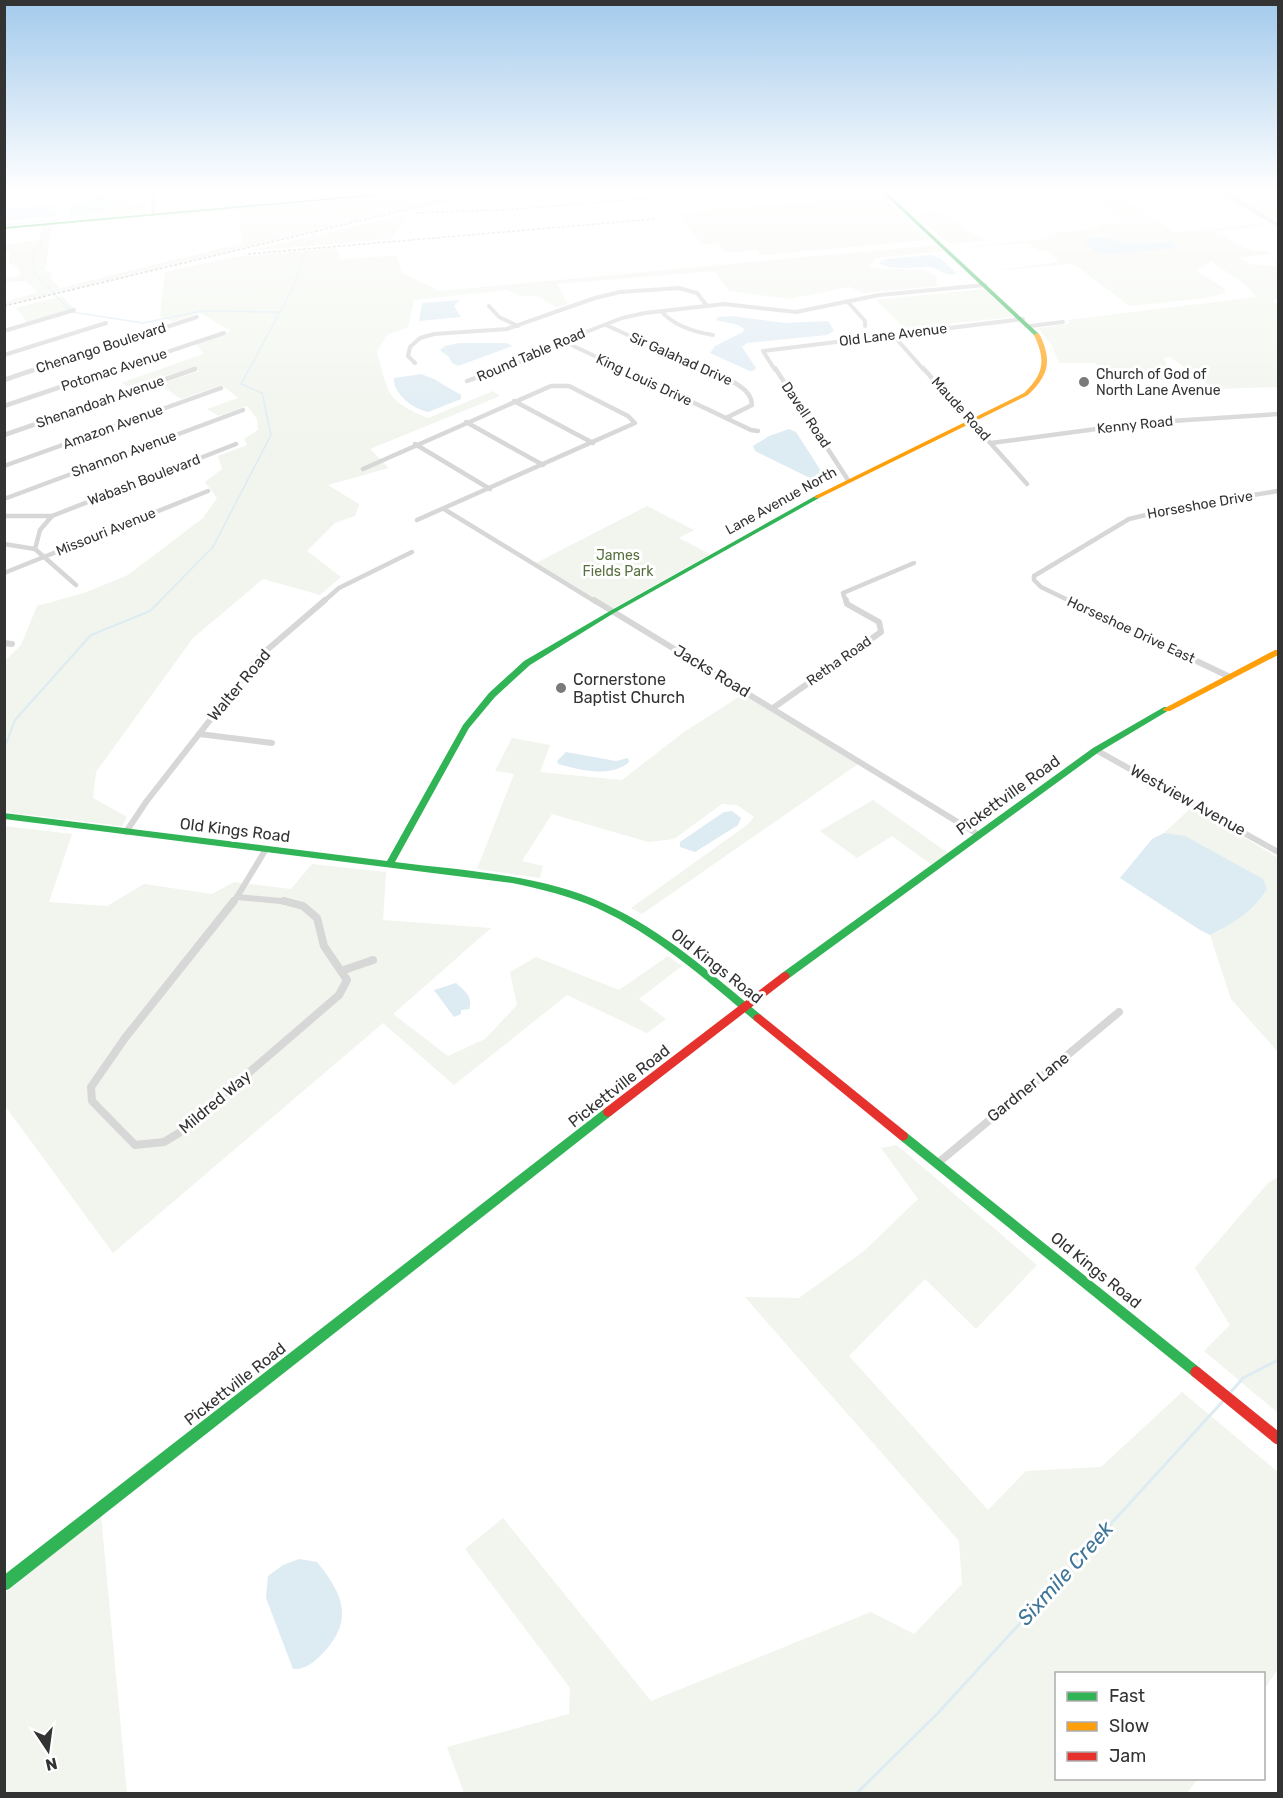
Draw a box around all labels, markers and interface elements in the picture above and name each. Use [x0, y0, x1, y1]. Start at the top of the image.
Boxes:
street label: Chenango Boulevard [34, 319, 168, 377]
street label: Old Lane Avenue [838, 320, 948, 350]
street label: Round Table Road [474, 324, 588, 386]
street label: Sir Galahad Drive [627, 329, 735, 389]
street label: Potomac Avenue [59, 345, 169, 395]
street label: King Louis Drive [593, 350, 695, 410]
place label: Church of God of North Lane Avenue [1096, 366, 1221, 399]
street label: Shenandoah Avenue [34, 372, 166, 432]
street label: Maude Road [928, 374, 994, 444]
marker: Church of God of North Lane Avenue [1077, 375, 1091, 389]
street label: Davell Road [778, 379, 834, 451]
street label: Amazon Avenue [61, 401, 165, 453]
street label: Kenny Road [1096, 413, 1174, 437]
street label: Shannon Avenue [69, 427, 179, 481]
street label: Wabash Boulevard [85, 451, 203, 509]
street label: Lane Avenue North [722, 463, 840, 539]
street label: Horseshoe Drive [1146, 487, 1254, 523]
street label: Missouri Avenue [54, 504, 158, 560]
park label: James Fields Park [583, 547, 654, 580]
street label: Horseshoe Drive East [1064, 593, 1198, 667]
street label: Retha Road [803, 632, 875, 690]
street label: Jacks Road [670, 641, 754, 701]
street label: Walter Road [203, 645, 275, 725]
place label: Cornerstone Baptist Church [573, 670, 685, 707]
marker: Cornerstone Baptist Church [554, 681, 568, 695]
street label: Pickettville Road [952, 751, 1064, 839]
street label: Westview Avenue [1127, 760, 1249, 840]
street label: Old Kings Road [179, 814, 291, 846]
street label: Old Kings Road [667, 924, 767, 1008]
street label: Pickettville Road [564, 1040, 674, 1132]
street label: Gardner Lane [983, 1048, 1073, 1126]
street label: Mildred Way [175, 1066, 255, 1138]
street label: Old Kings Road [1047, 1228, 1145, 1312]
street label: Pickettville Road [180, 1338, 290, 1430]
water label: Sixmile Creek [1012, 1515, 1119, 1630]
legend [1055, 1672, 1265, 1780]
text: Fast [1109, 1685, 1145, 1707]
text: Slow [1109, 1715, 1149, 1737]
north arrow [18, 1720, 78, 1780]
text: Jam [1109, 1745, 1146, 1767]
text: N [44, 1754, 59, 1775]

